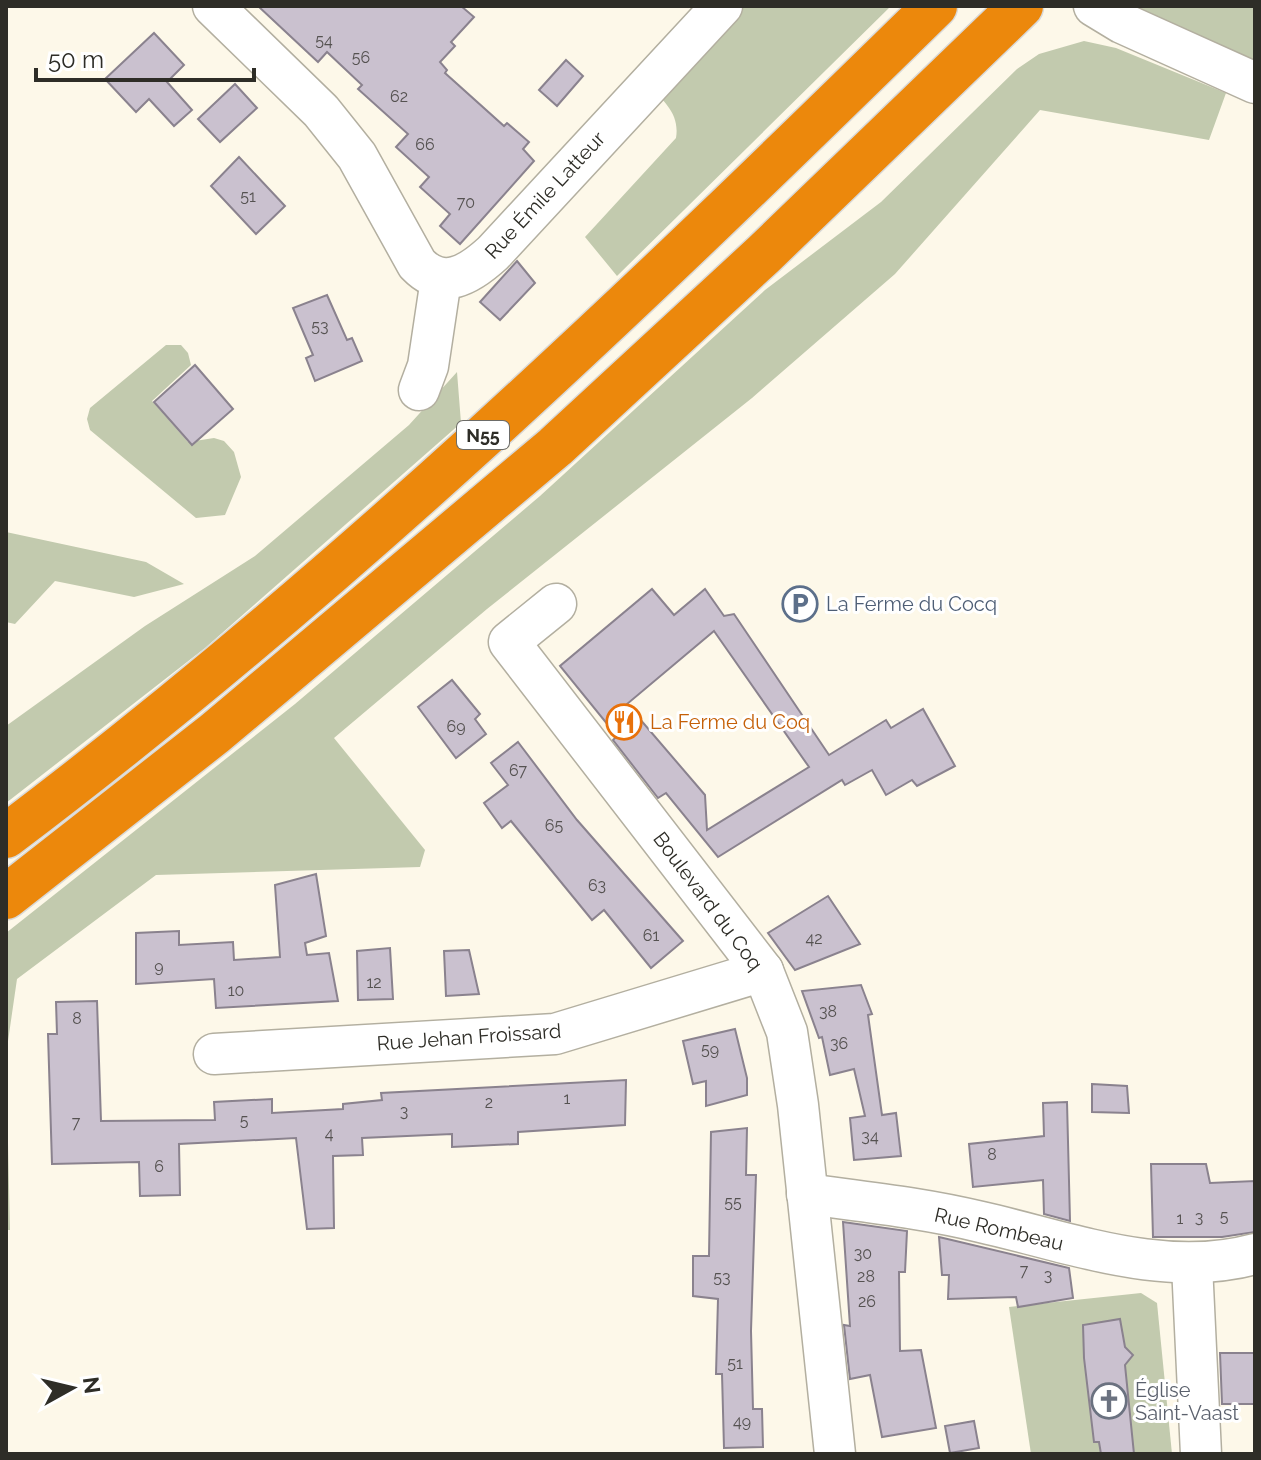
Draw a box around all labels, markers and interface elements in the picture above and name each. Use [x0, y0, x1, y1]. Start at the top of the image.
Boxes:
house number: 54 [315, 31, 333, 50]
scale bar [36, 32, 254, 82]
text: 50 m [48, 45, 104, 74]
house number: 56 [352, 48, 370, 67]
house number: 62 [390, 87, 408, 106]
street label: Rue Émile Latteur [480, 126, 610, 264]
house number: 66 [415, 135, 435, 154]
house number: 51 [240, 187, 256, 206]
house number: 70 [457, 193, 475, 212]
house number: 53 [311, 317, 329, 336]
road number: N55 [457, 421, 509, 449]
parking icon: La Ferme du Cocq [781, 585, 819, 623]
place label: La Ferme du Cocq [826, 592, 997, 616]
restaurant icon: La Ferme du Coq [605, 703, 643, 741]
place label: La Ferme du Coq [650, 710, 810, 734]
house number: 69 [446, 717, 466, 736]
house number: 67 [509, 761, 528, 780]
house number: 65 [545, 816, 563, 835]
street label: Boulevard du Coq [648, 827, 768, 975]
house number: 63 [588, 876, 606, 895]
house number: 61 [643, 926, 659, 945]
house number: 42 [805, 929, 823, 948]
house number: 9 [154, 957, 164, 976]
house number: 12 [366, 973, 382, 992]
house number: 10 [228, 981, 244, 1000]
house number: 38 [819, 1002, 837, 1021]
house number: 8 [72, 1009, 82, 1028]
street label: Rue Jehan Froissard [376, 1019, 562, 1055]
house number: 36 [830, 1034, 848, 1053]
house number: 59 [701, 1040, 719, 1059]
house number: 1 [564, 1089, 571, 1108]
house number: 2 [485, 1093, 493, 1112]
house number: 3 [400, 1102, 408, 1121]
house number: 5 [240, 1111, 249, 1130]
house number: 7 [72, 1113, 81, 1132]
house number: 4 [325, 1124, 334, 1143]
house number: 34 [861, 1127, 879, 1146]
house number: 8 [987, 1145, 997, 1164]
house number: 6 [154, 1157, 164, 1176]
house number: 55 [724, 1193, 742, 1212]
street label: Rue Rombeau [932, 1203, 1066, 1255]
house number: 5 [1220, 1207, 1229, 1226]
house number: 3 [1195, 1208, 1203, 1227]
house number: 1 [1177, 1209, 1184, 1228]
house number: 30 [854, 1244, 872, 1263]
house number: 7 [1020, 1261, 1029, 1280]
house number: 3 [1044, 1266, 1052, 1285]
house number: 28 [857, 1267, 875, 1286]
house number: 53 [713, 1268, 731, 1287]
house number: 26 [858, 1292, 876, 1311]
north arrow [32, 1348, 112, 1428]
house number: 51 [727, 1354, 743, 1373]
text: N [78, 1375, 106, 1395]
place label: Église Saint-Vaast [1135, 1378, 1239, 1425]
church icon: Église Saint-Vaast [1090, 1382, 1128, 1420]
house number: 49 [733, 1412, 751, 1431]

